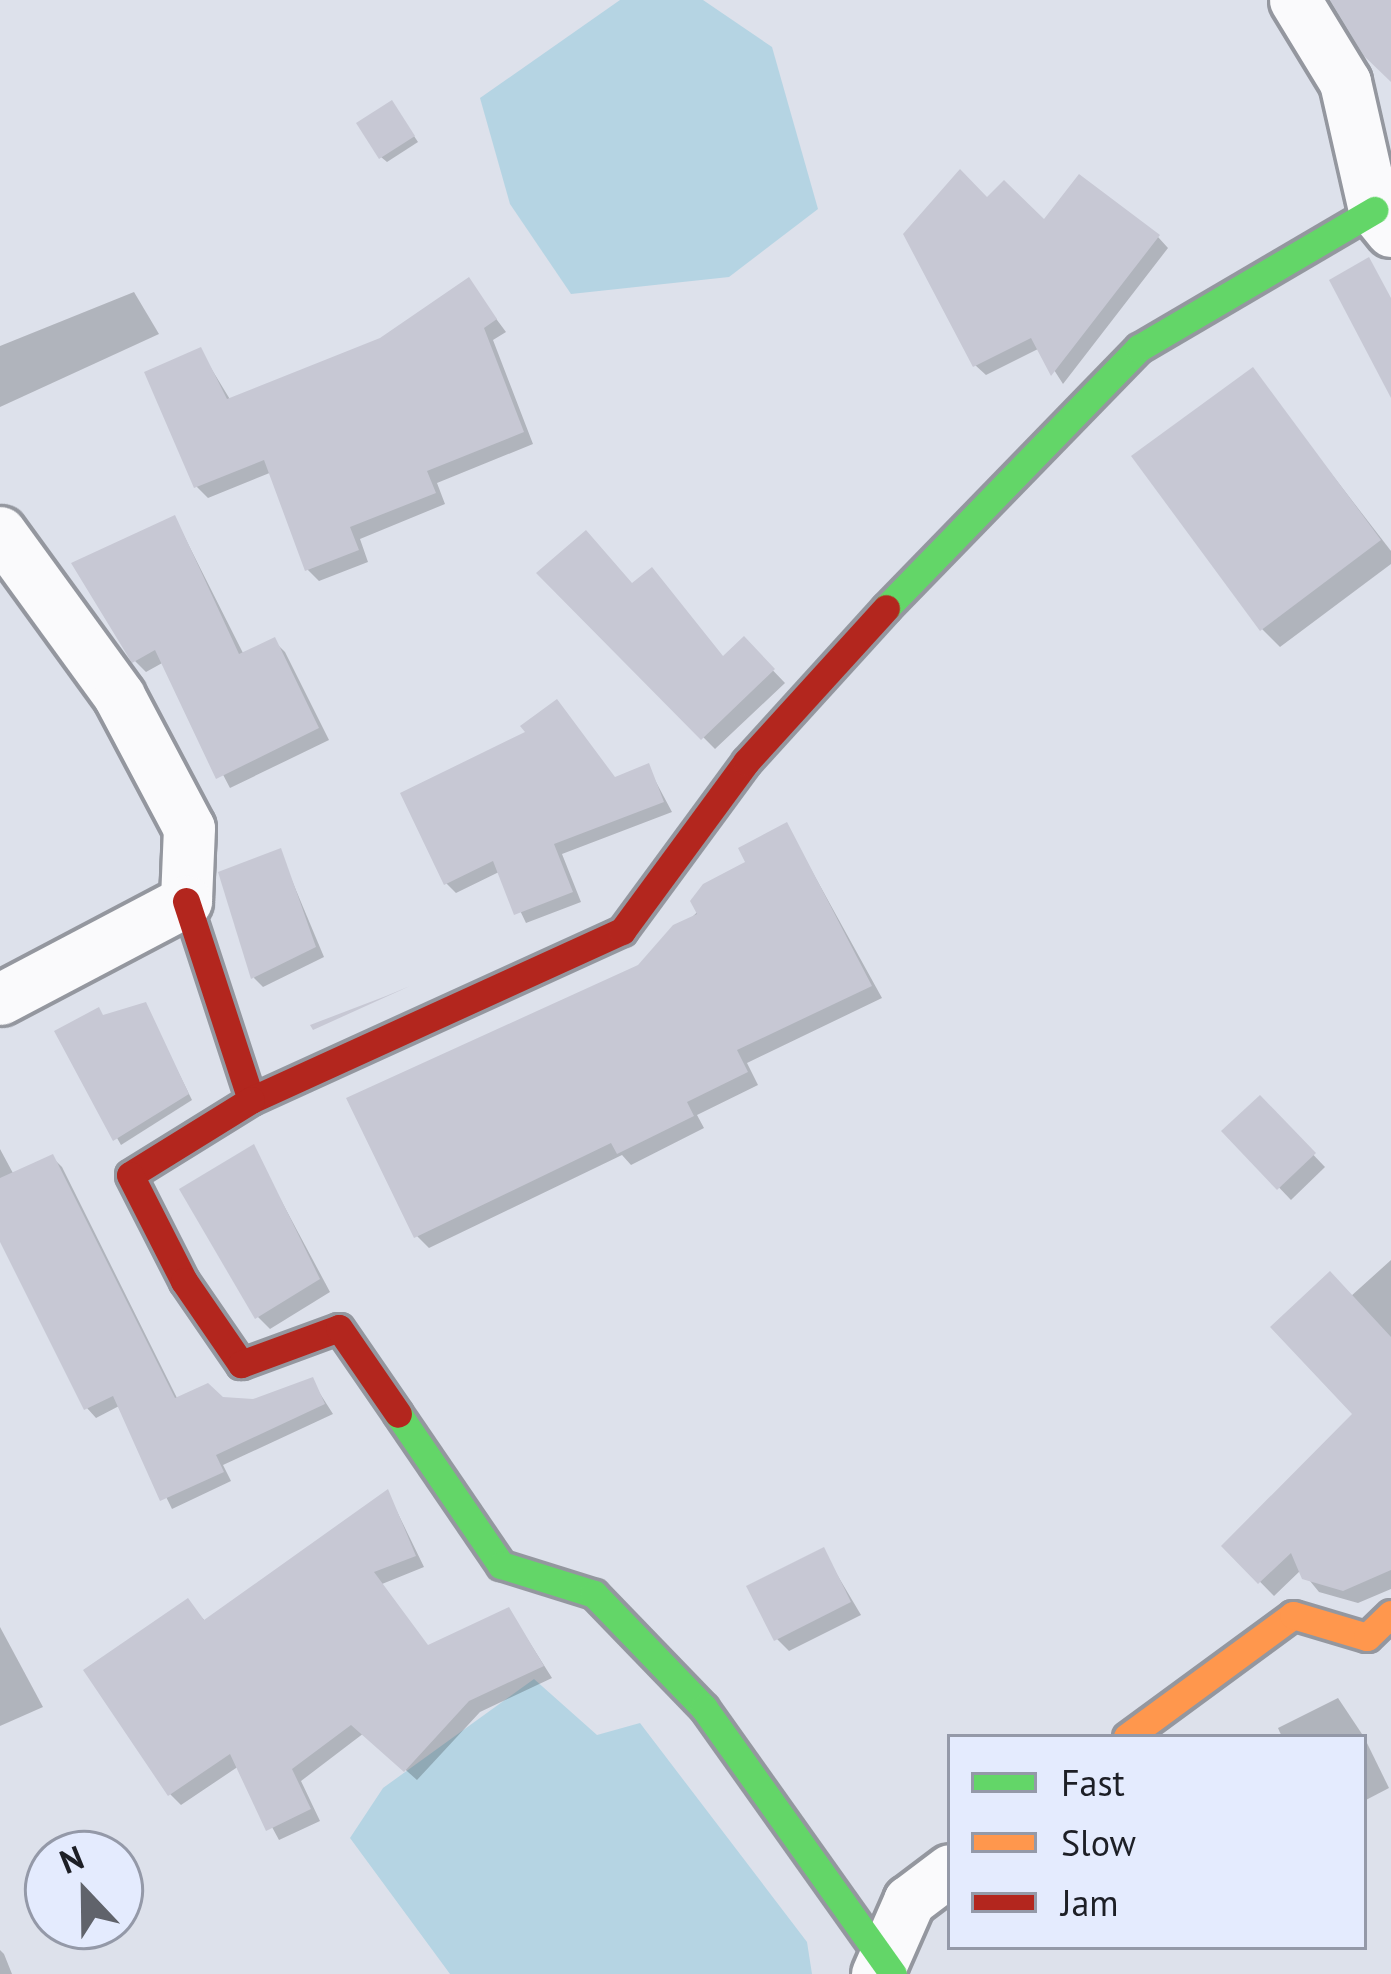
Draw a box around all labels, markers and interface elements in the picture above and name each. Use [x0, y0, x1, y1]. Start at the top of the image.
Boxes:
legend [947, 1734, 1367, 1950]
text: Fast [1061, 1759, 1125, 1806]
text: Slow [1061, 1819, 1136, 1866]
north arrow [24, 1830, 144, 1950]
text: N [53, 1835, 90, 1883]
text: Jam [1061, 1879, 1119, 1926]

